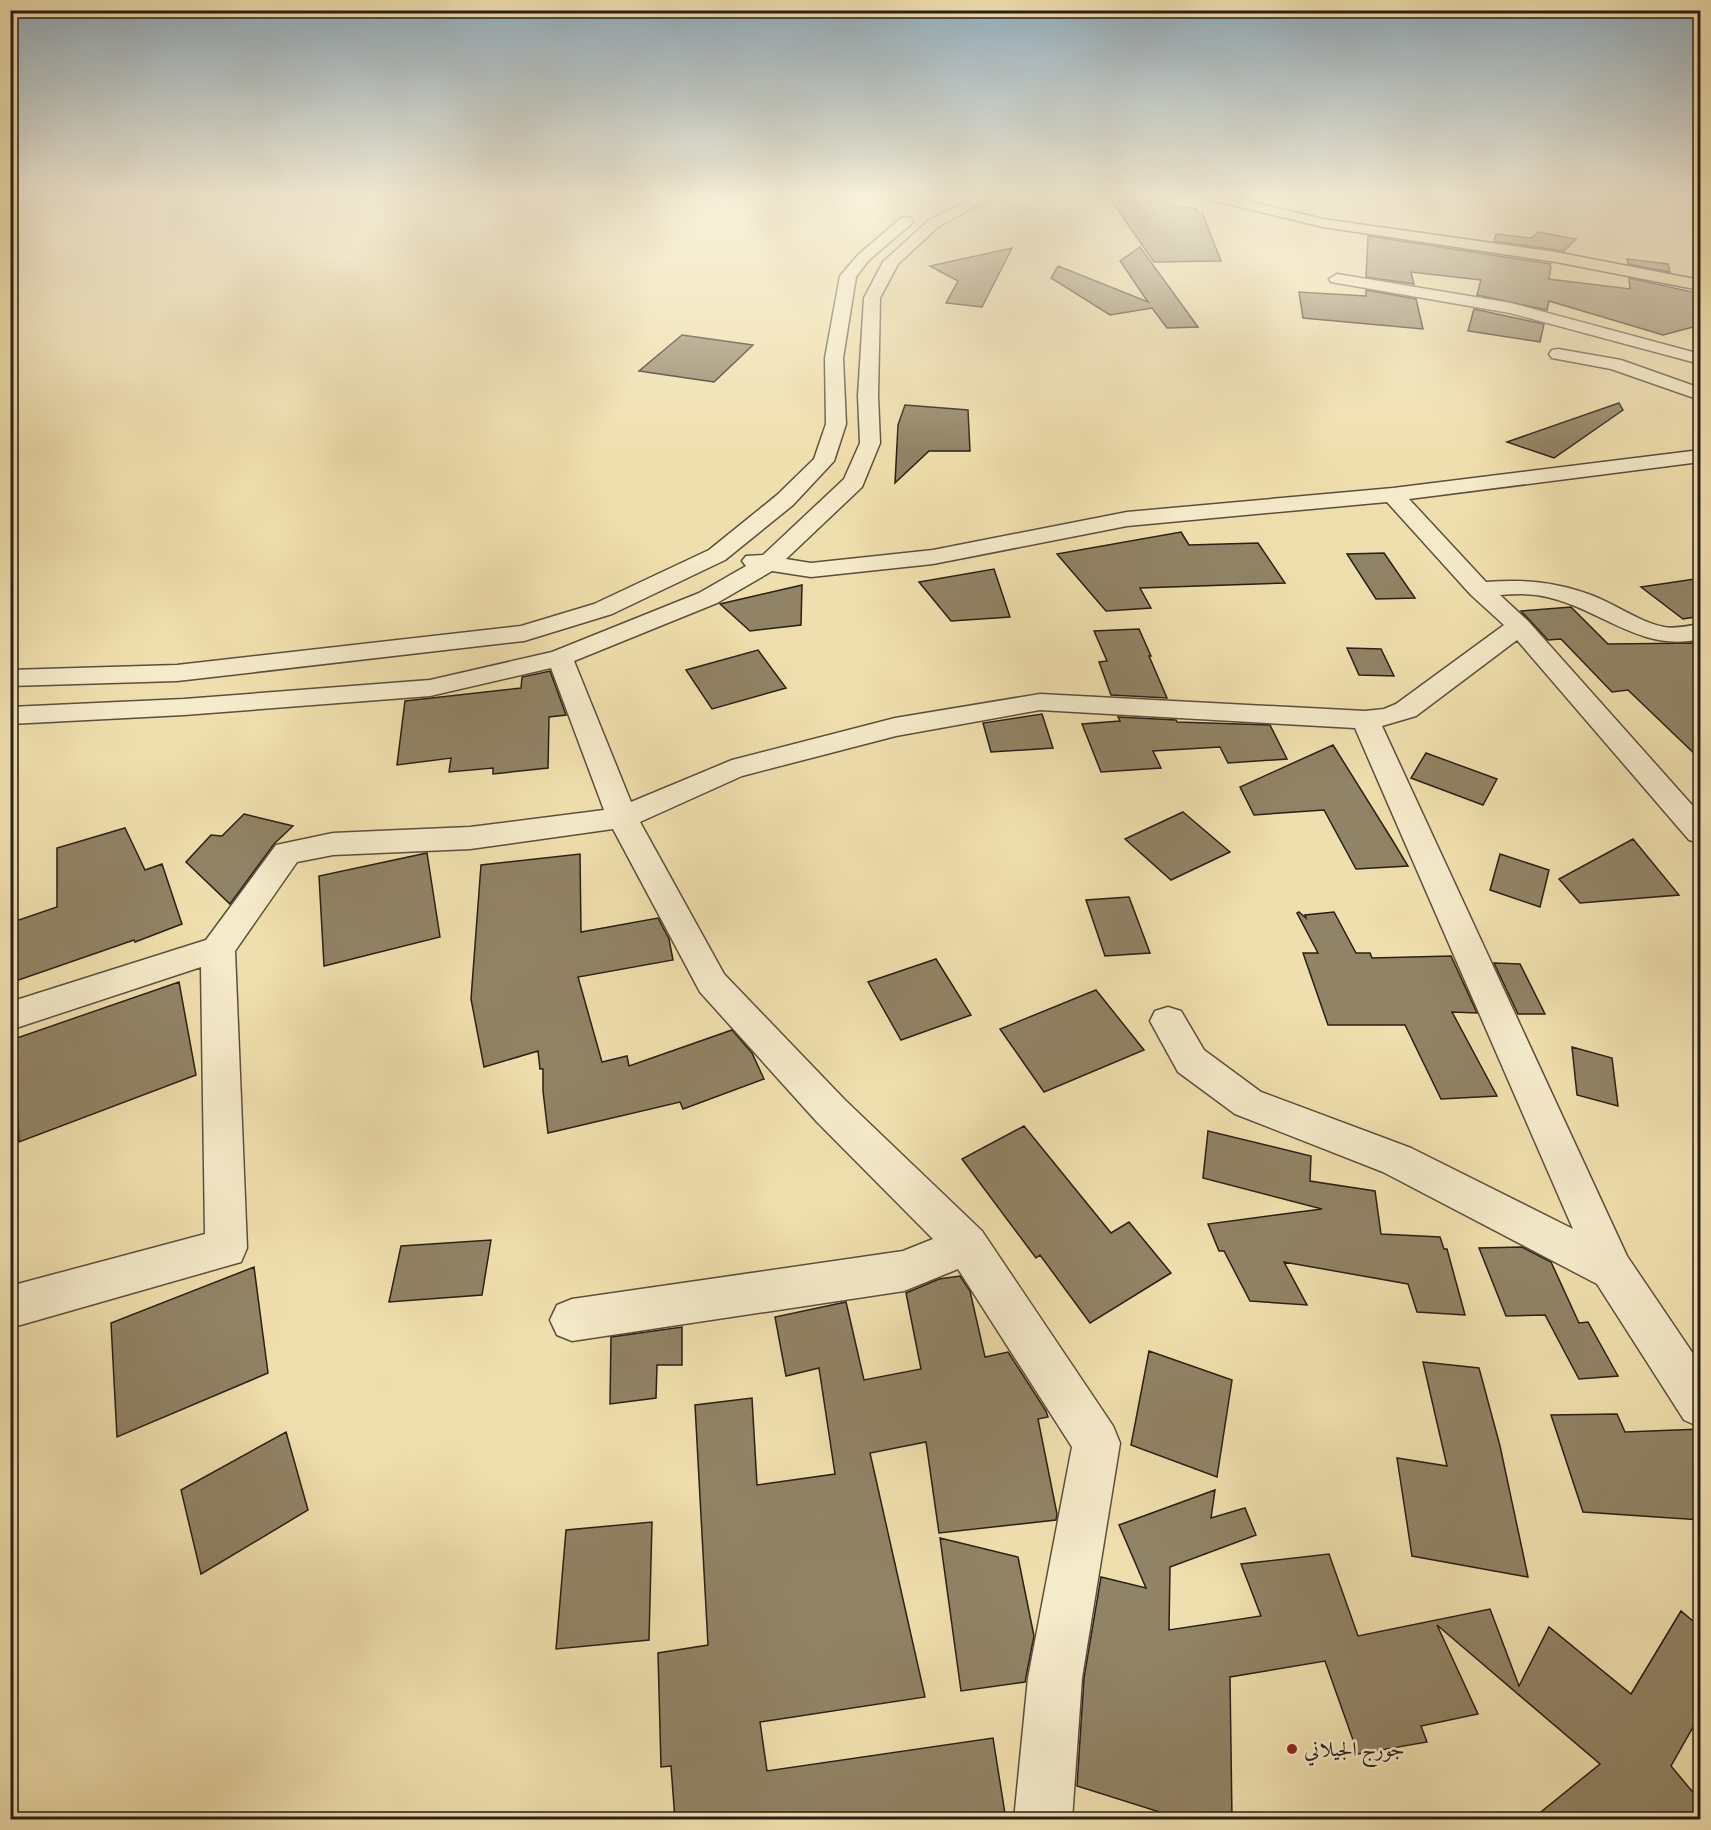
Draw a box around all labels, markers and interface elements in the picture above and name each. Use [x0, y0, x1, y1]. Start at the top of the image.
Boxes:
place label: جورج الجيلاني [1304, 1736, 1405, 1768]
marker: جورج الجيلاني [1285, 1742, 1299, 1756]

